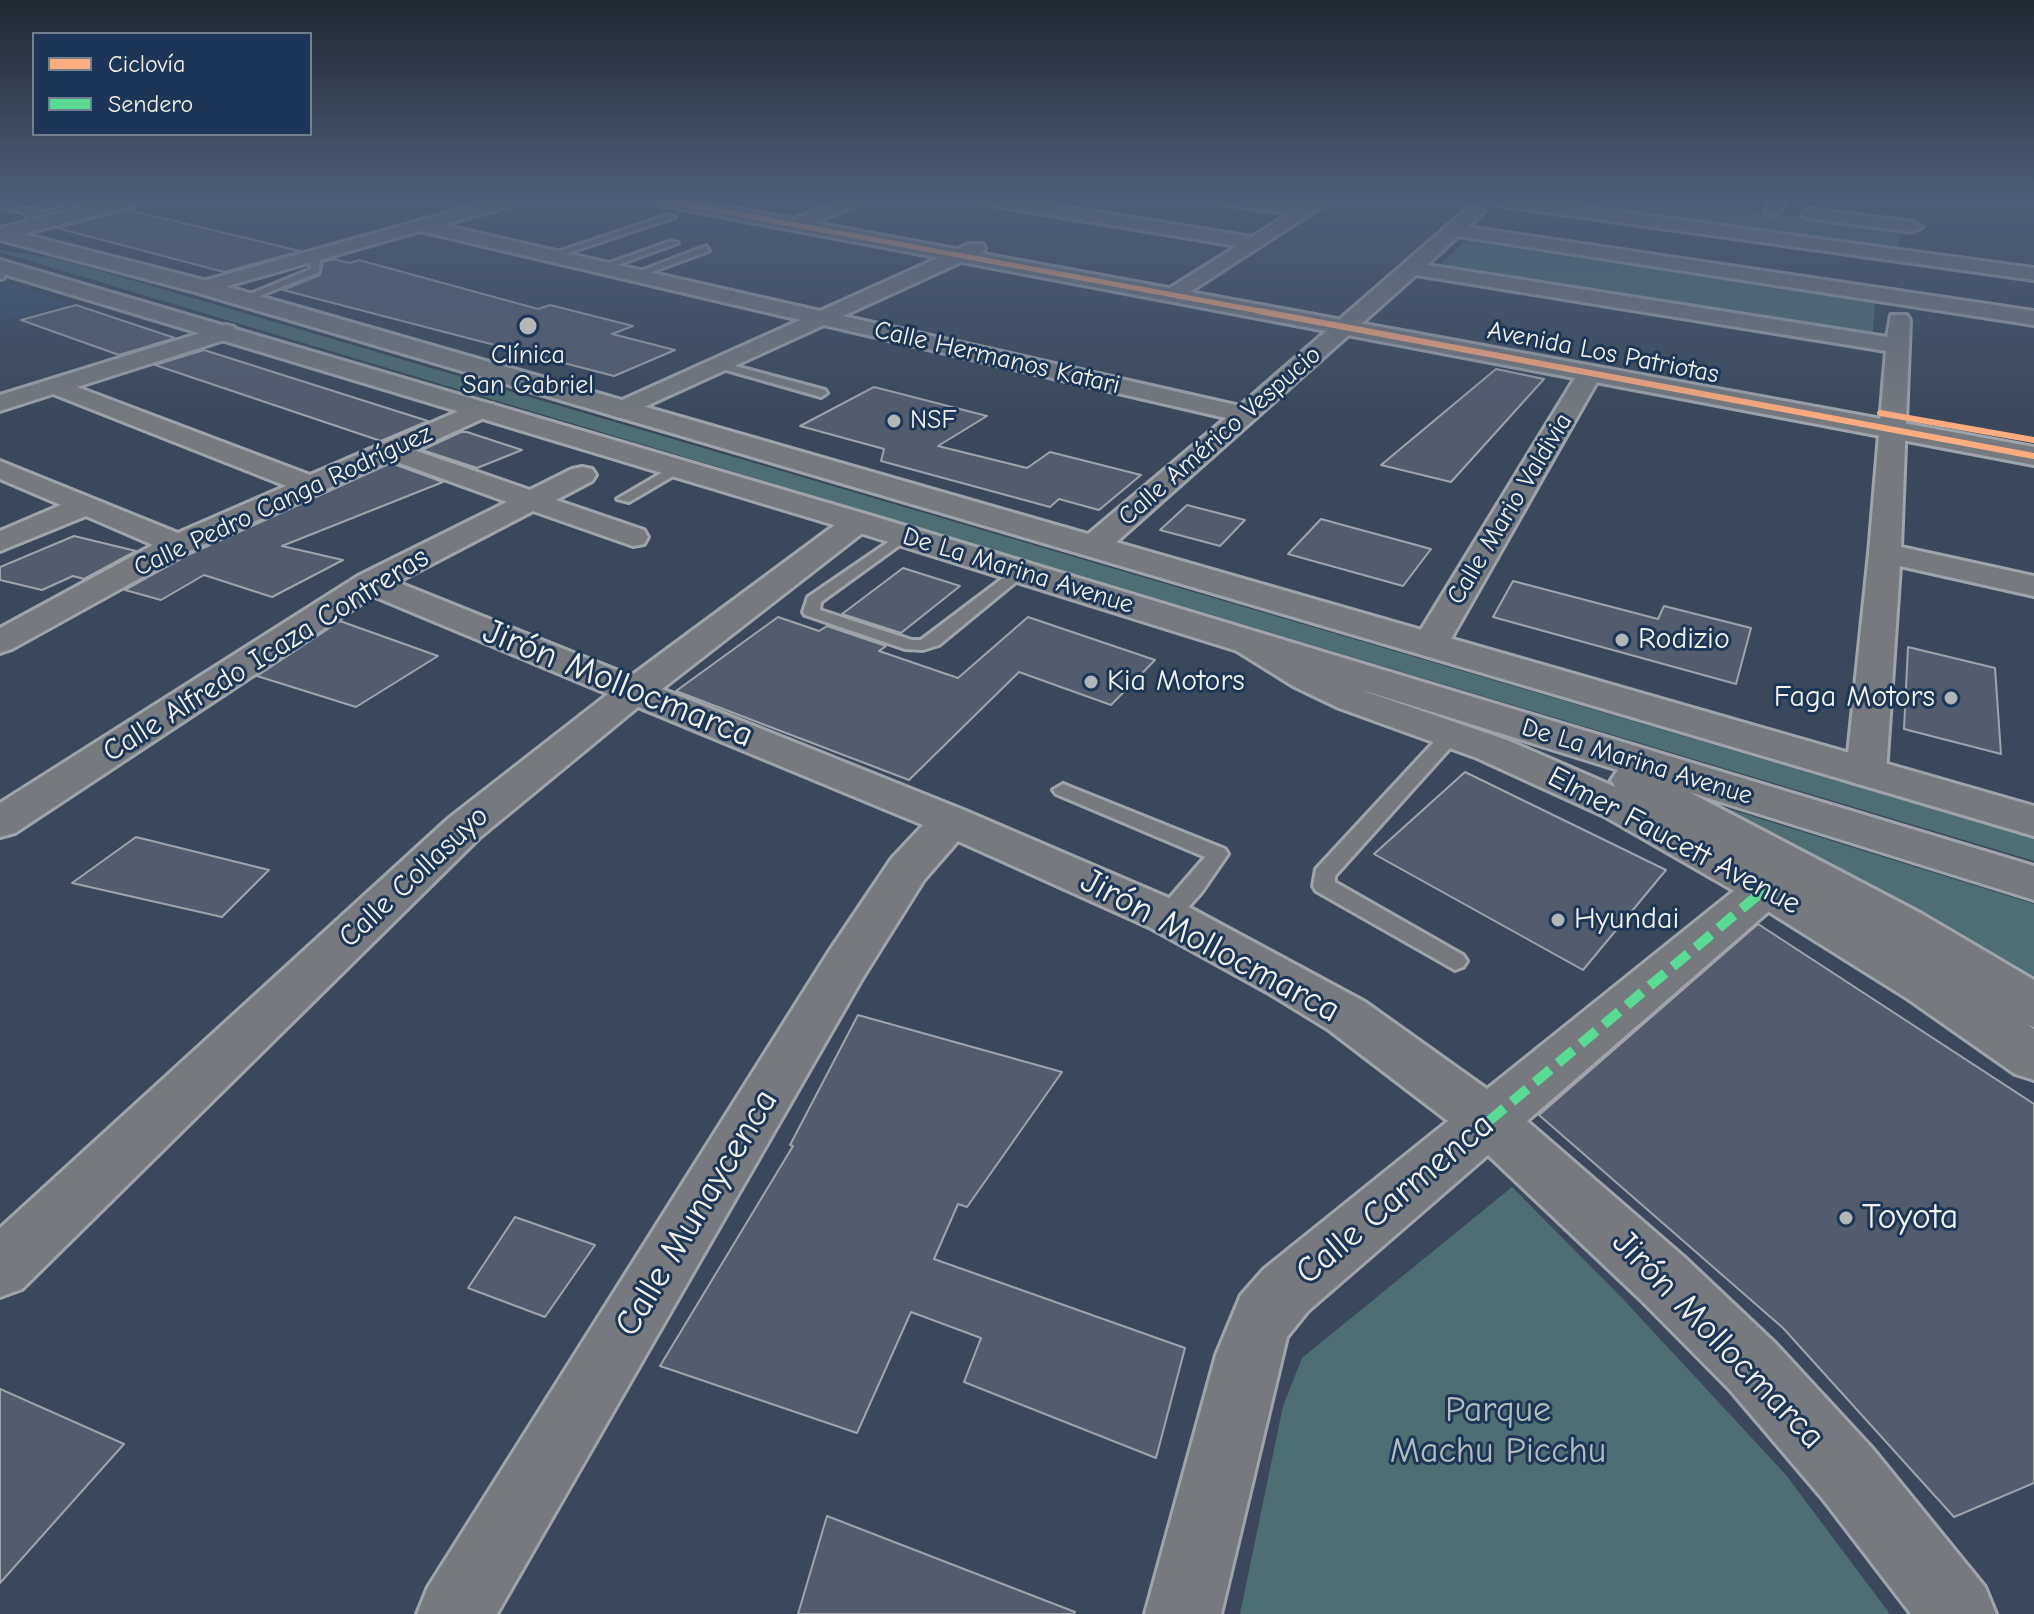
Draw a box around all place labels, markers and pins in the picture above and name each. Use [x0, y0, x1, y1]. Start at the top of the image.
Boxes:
marker: Clínica San Gabriel [517, 315, 539, 337]
place label: Clínica San Gabriel [462, 340, 594, 402]
place label: NSF [910, 405, 956, 437]
marker: NSF [885, 412, 903, 430]
place label: Rodizio [1638, 622, 1730, 658]
marker: Rodizio [1613, 631, 1631, 649]
place label: Kia Motors [1107, 664, 1245, 700]
marker: Kia Motors [1082, 673, 1100, 691]
place label: Faga Motors [1774, 680, 1935, 716]
marker: Faga Motors [1942, 689, 1960, 707]
place label: Hyundai [1574, 902, 1679, 938]
marker: Hyundai [1549, 911, 1567, 929]
place label: Toyota [1862, 1196, 1958, 1240]
marker: Toyota [1837, 1209, 1855, 1227]

